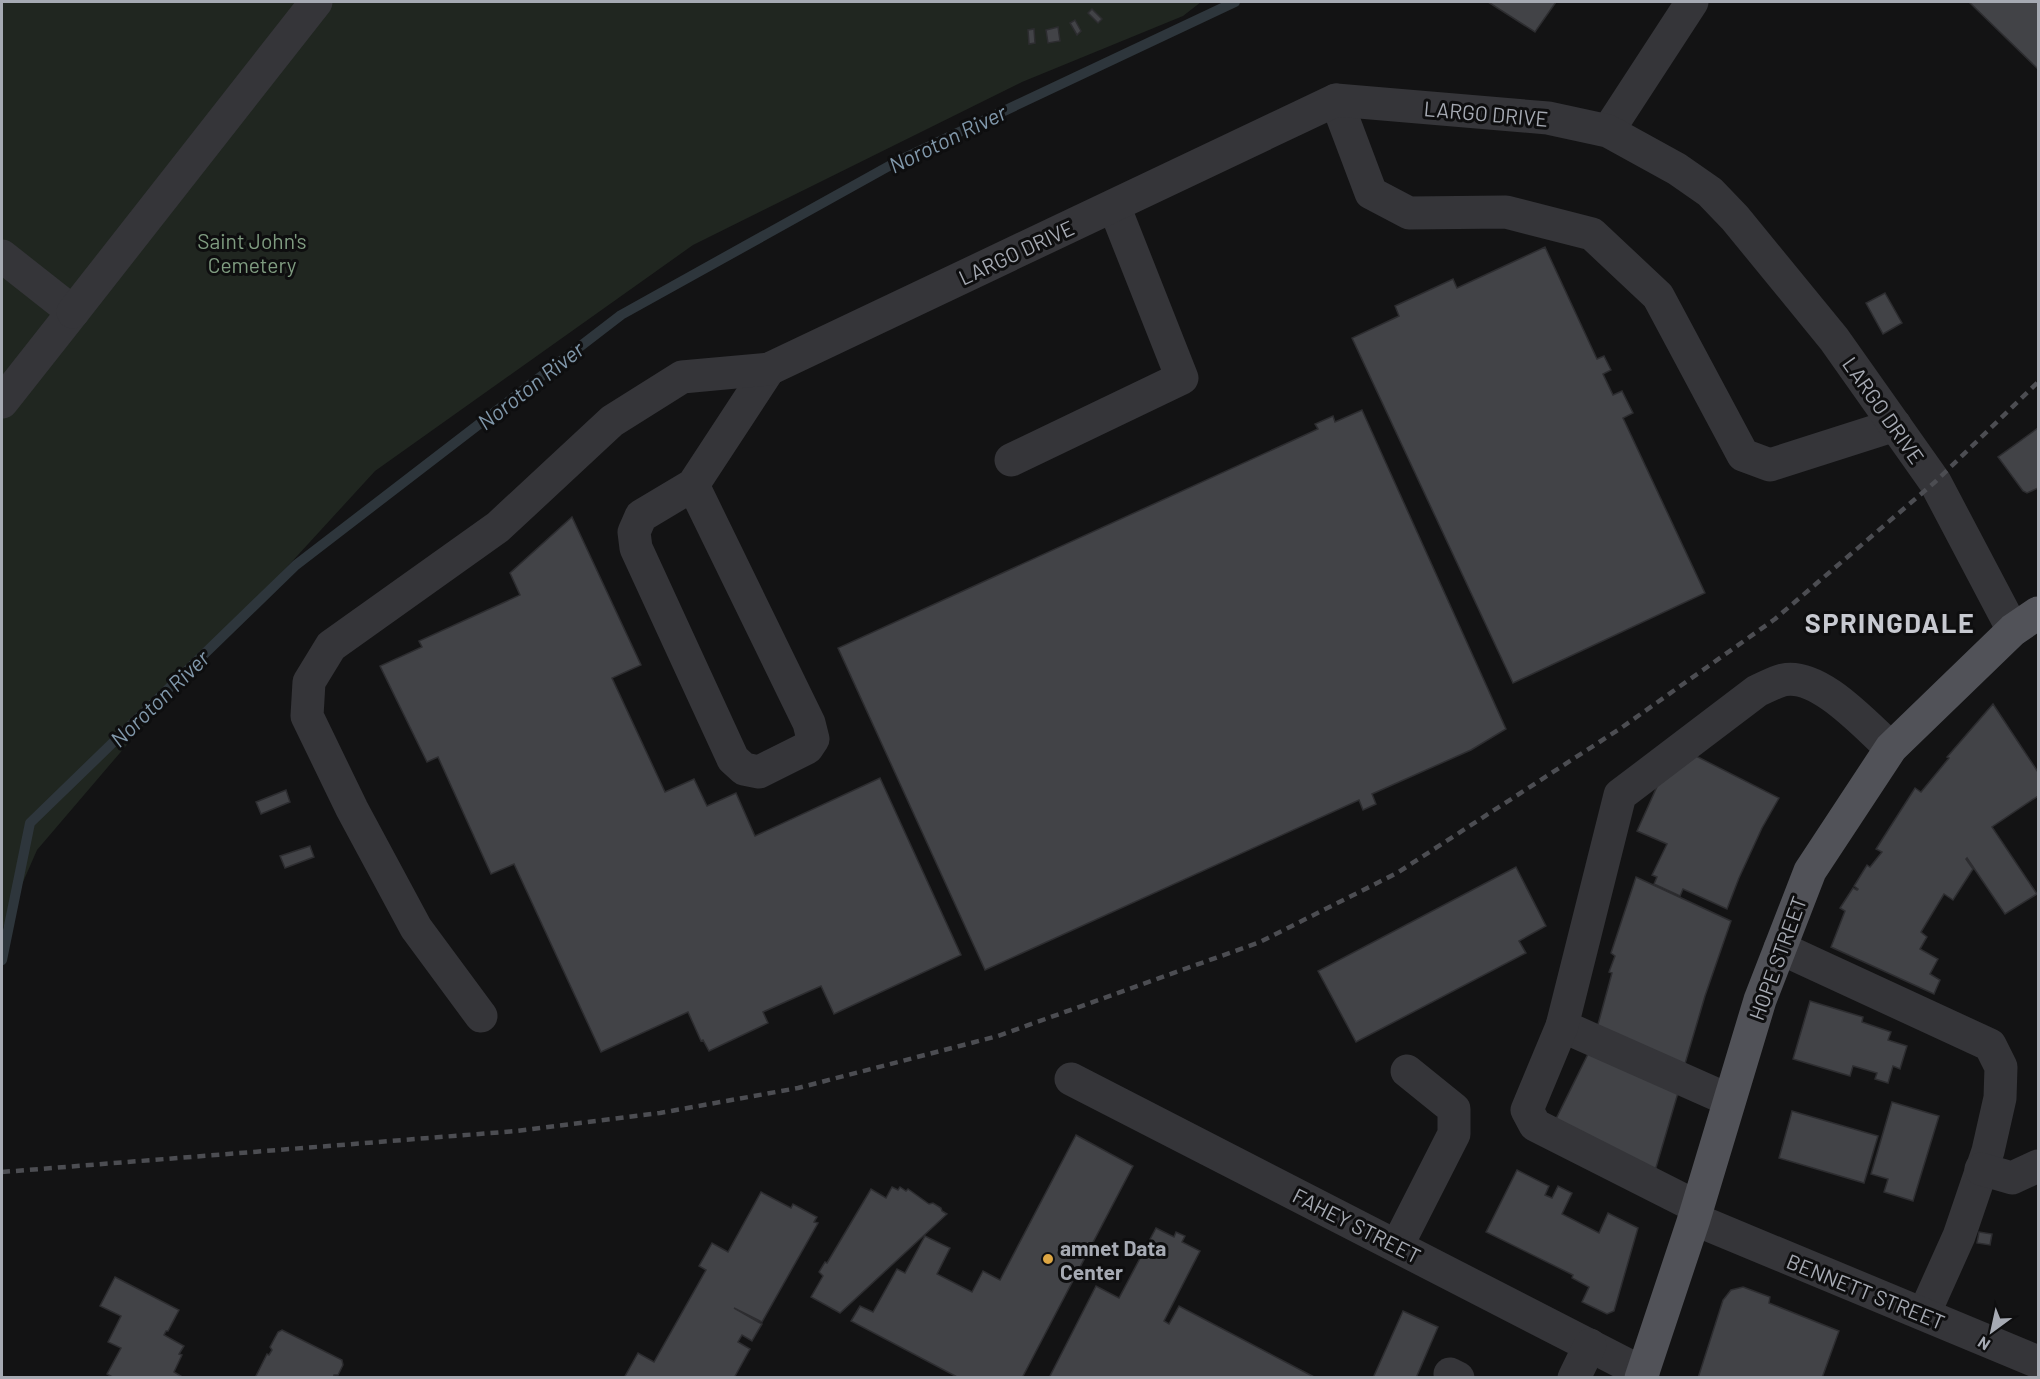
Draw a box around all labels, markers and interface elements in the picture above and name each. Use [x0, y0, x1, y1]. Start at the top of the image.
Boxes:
street label: LARGO DRIVE [1423, 95, 1549, 131]
water label: Noroton River [884, 98, 1011, 178]
street label: LARGO DRIVE [954, 214, 1078, 290]
park label: Saint John's Cemetery [197, 228, 307, 277]
water label: Noroton River [472, 335, 589, 434]
street label: LARGO DRIVE [1838, 352, 1930, 468]
district label: SPRINGDALE [1805, 606, 1975, 638]
water label: Noroton River [104, 644, 215, 752]
street label: HOPE STREET [1743, 893, 1811, 1023]
street label: FAHEY STREET [1289, 1182, 1425, 1268]
place label: amnet Data Center [1060, 1235, 1166, 1284]
street label: BENNETT STREET [1783, 1248, 1949, 1334]
marker: amnet Data Center [1041, 1252, 1055, 1266]
north arrow [1962, 1301, 2022, 1361]
text: N [1974, 1333, 1993, 1355]

